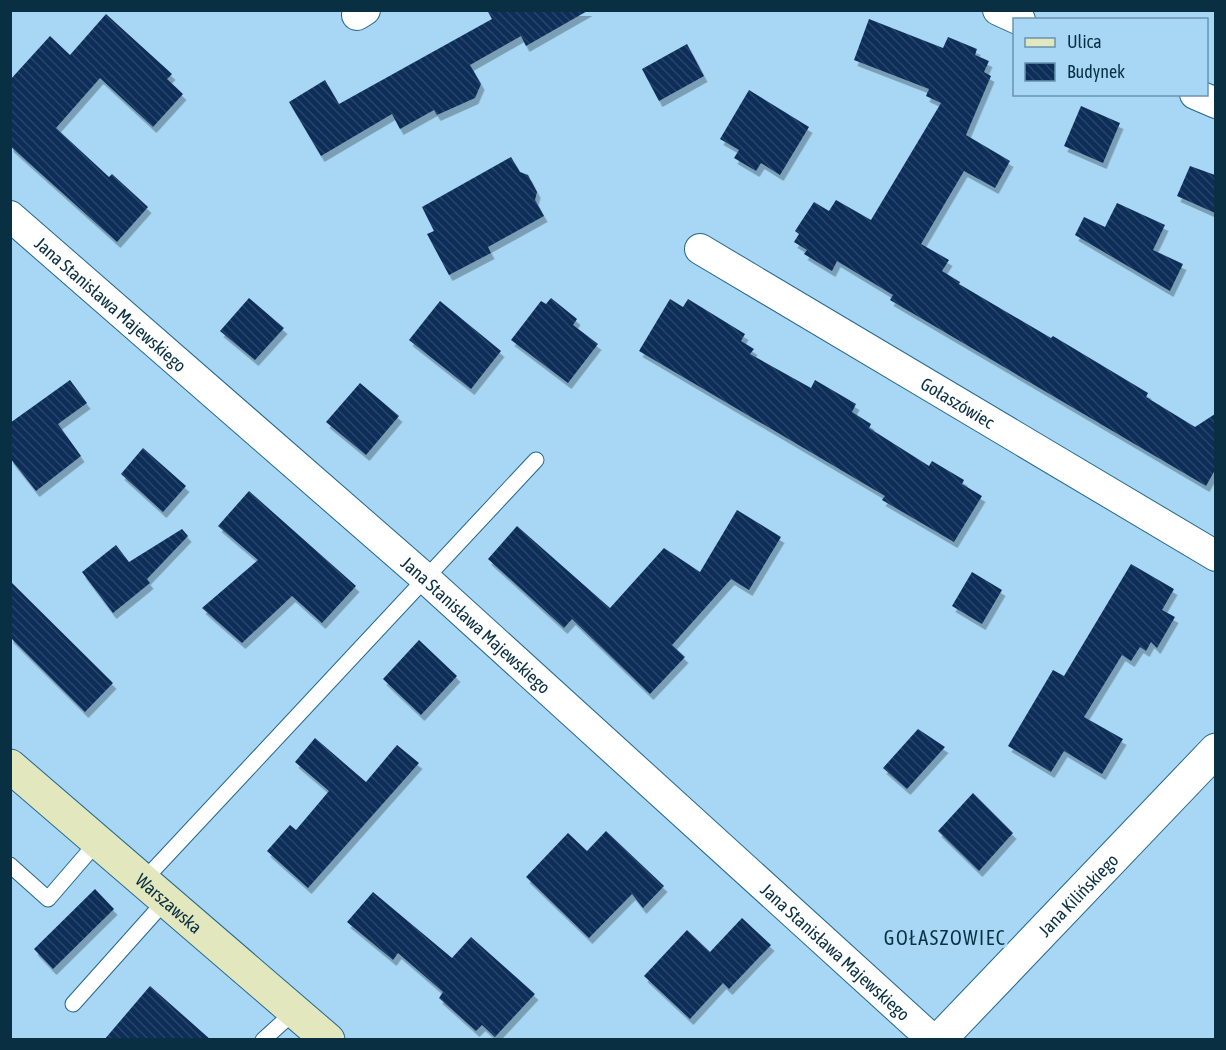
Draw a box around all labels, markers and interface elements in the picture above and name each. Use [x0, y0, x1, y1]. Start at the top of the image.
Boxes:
legend [1013, 18, 1208, 96]
text: Ulica [1067, 31, 1102, 52]
text: Budynek [1067, 61, 1125, 82]
street label: Jana Stanisława Majewskiego [31, 232, 191, 376]
street label: Gołaszówiec [917, 372, 999, 432]
street label: Jana Stanisława Majewskiego [397, 552, 555, 698]
street label: Jana Kilińskiego [1034, 849, 1122, 940]
street label: Warszawska [132, 869, 207, 937]
street label: Jana Stanisława Majewskiego [757, 879, 915, 1025]
district label: GOŁASZOWIEC [884, 926, 1006, 949]

